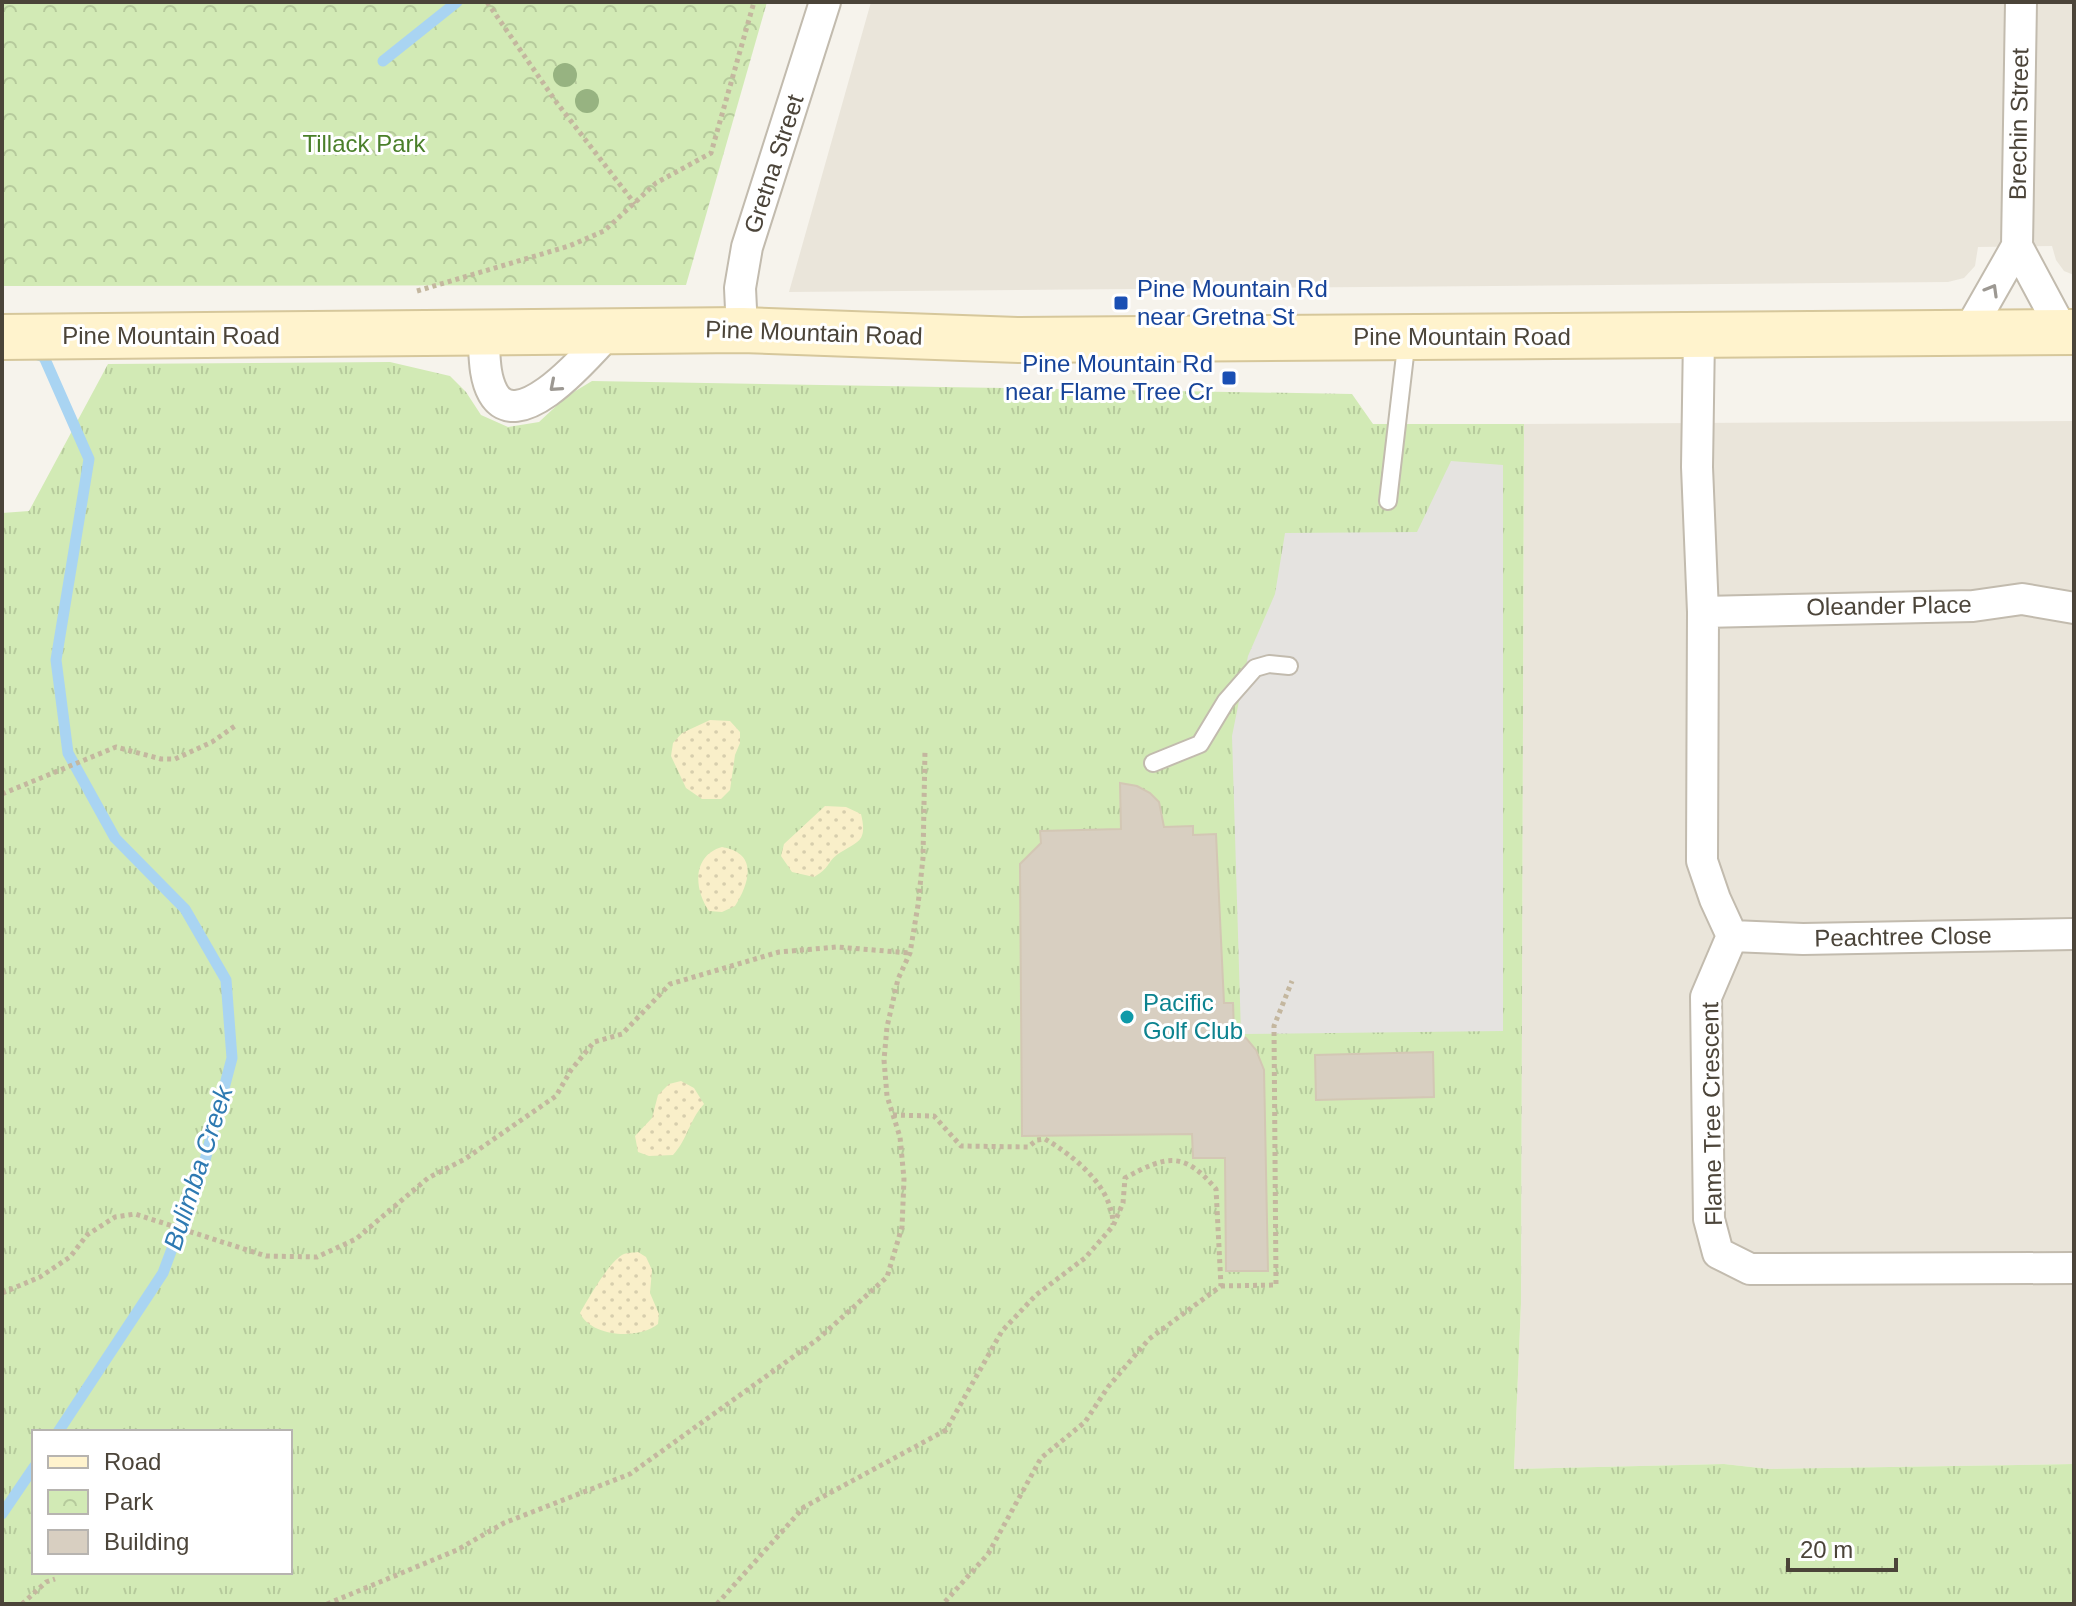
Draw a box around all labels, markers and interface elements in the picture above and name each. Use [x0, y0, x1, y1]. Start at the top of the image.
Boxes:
street label: Brechin Street [2004, 47, 2033, 200]
street label: Gretna Street [738, 91, 809, 237]
park label: Tillack Park [302, 130, 427, 157]
place label: Pine Mountain Rd near Gretna St [1137, 275, 1328, 330]
one-way arrow [1982, 284, 1998, 299]
marker: Pine Mountain Rd near Gretna St [1112, 294, 1130, 312]
street label: Pine Mountain Road [705, 315, 923, 350]
street label: Pine Mountain Road [62, 322, 280, 349]
street label: Pine Mountain Road [1353, 323, 1571, 350]
place label: Pine Mountain Rd near Flame Tree Cr [1005, 350, 1213, 405]
marker: Pine Mountain Rd near Flame Tree Cr [1220, 369, 1238, 387]
one-way arrow [549, 376, 564, 391]
street label: Oleander Place [1806, 591, 1972, 620]
street label: Peachtree Close [1814, 921, 1992, 952]
place label: Pacific Golf Club [1143, 989, 1243, 1044]
street label: Flame Tree Crescent [1696, 1001, 1727, 1226]
marker: Pacific Golf Club [1118, 1008, 1136, 1026]
water label: Bulimba Creek [157, 1080, 239, 1254]
legend [32, 1430, 292, 1574]
text: Road [104, 1448, 161, 1475]
text: Park [104, 1488, 154, 1515]
scale bar [1788, 1522, 1896, 1572]
text: Building [104, 1528, 189, 1555]
text: 20 m [1800, 1536, 1853, 1563]

